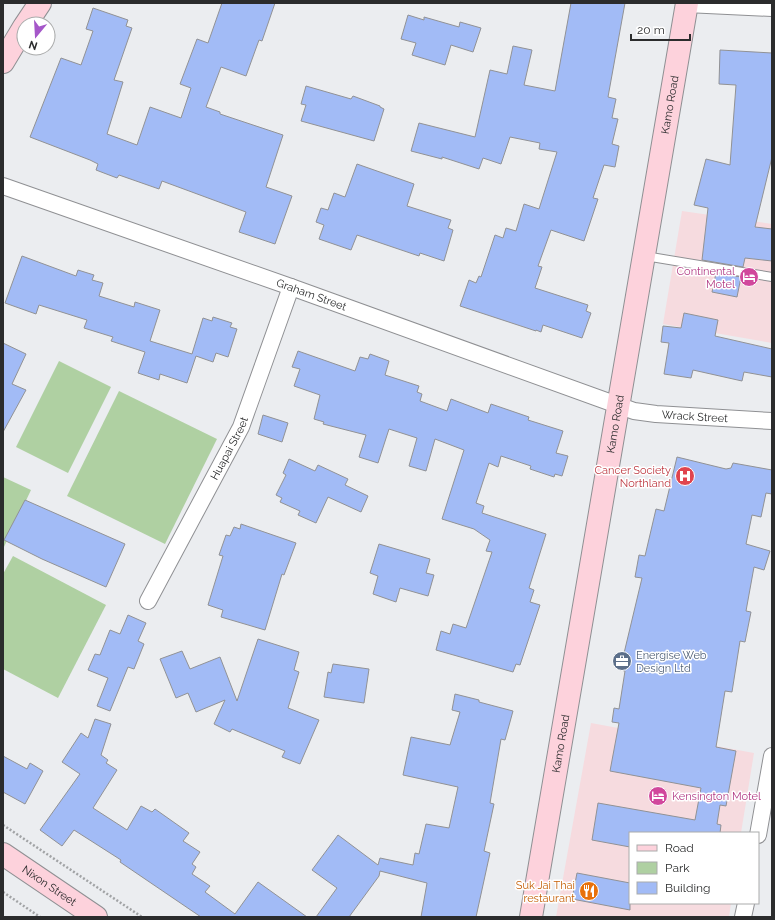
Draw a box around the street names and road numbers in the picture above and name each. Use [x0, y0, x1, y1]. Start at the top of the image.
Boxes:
street label: Kamo Road [658, 74, 681, 135]
street label: Graham Street [275, 276, 349, 313]
street label: Kamo Road [604, 394, 627, 454]
street label: Wrack Street [661, 408, 729, 425]
street label: Huapai Street [208, 415, 251, 482]
street label: Kamo Road [549, 713, 572, 774]
street label: Nixon Street [20, 862, 79, 908]

